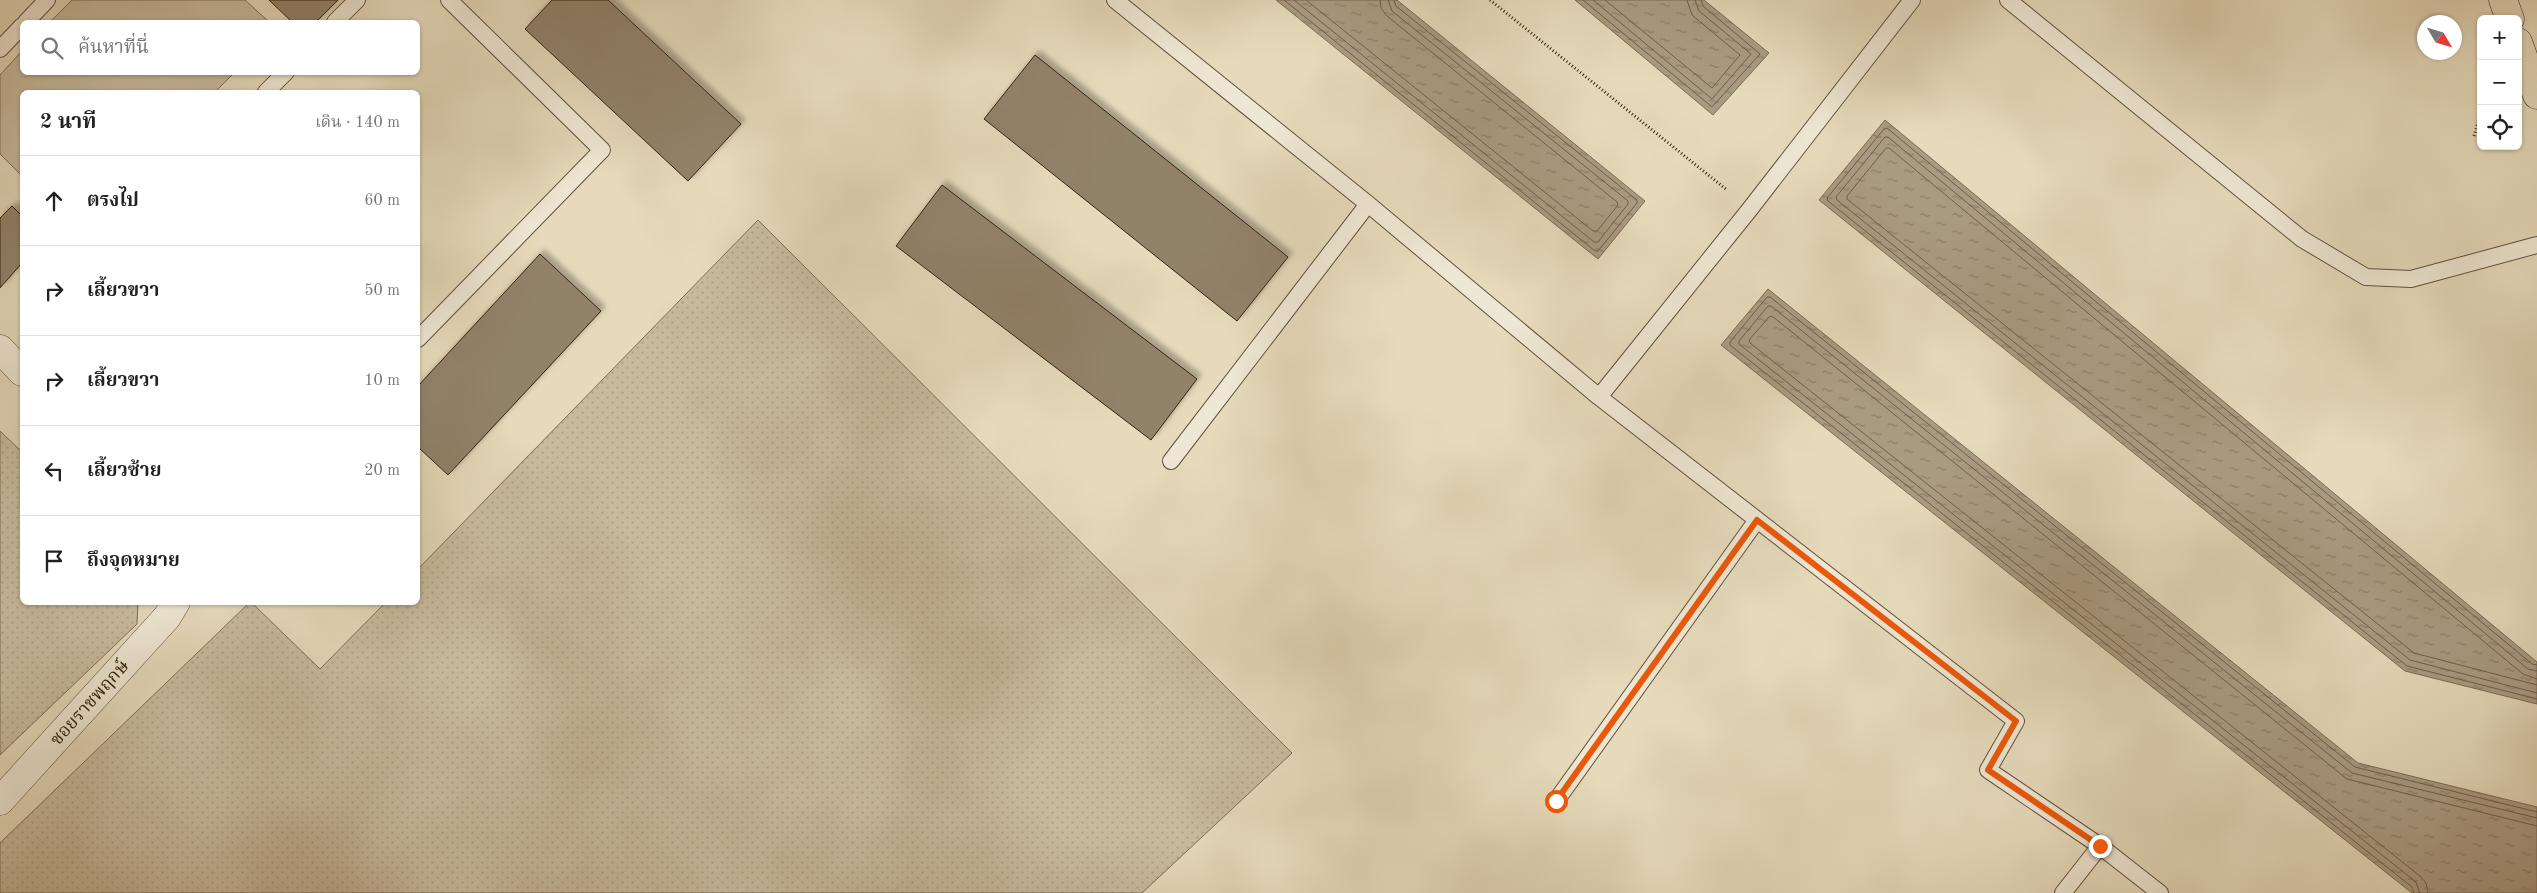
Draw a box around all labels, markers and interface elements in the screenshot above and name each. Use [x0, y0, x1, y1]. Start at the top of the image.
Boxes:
north arrow [2417, 15, 2462, 60]
map controls [2477, 15, 2522, 150]
button: + [2477, 15, 2522, 60]
search box [20, 20, 420, 75]
icon: search [38, 34, 66, 62]
text: ค้นหาที่นี่ [78, 39, 149, 58]
button: − [2477, 60, 2522, 105]
button: locate [2477, 105, 2522, 150]
text: 2 นาที [40, 112, 96, 133]
text: เดิน · 140 m [315, 115, 400, 131]
icon: ahead [40, 187, 68, 215]
text: ตรงไป [87, 192, 139, 211]
text: 60 m [364, 193, 400, 209]
icon: right [40, 277, 68, 305]
text: เลี้ยวขวา [87, 282, 159, 301]
text: 50 m [364, 283, 400, 299]
icon: right [40, 367, 68, 395]
text: เลี้ยวขวา [87, 372, 159, 391]
text: 10 m [364, 373, 400, 389]
icon: left [40, 457, 68, 485]
text: เลี้ยวซ้าย [87, 462, 161, 481]
text: 20 m [364, 463, 400, 479]
icon: arrive [40, 547, 68, 575]
text: ถึงจุดหมาย [87, 552, 180, 571]
street label: ซอยราชพฤกษ์ [45, 654, 133, 749]
route start [1545, 790, 1568, 813]
route end [2089, 835, 2112, 858]

